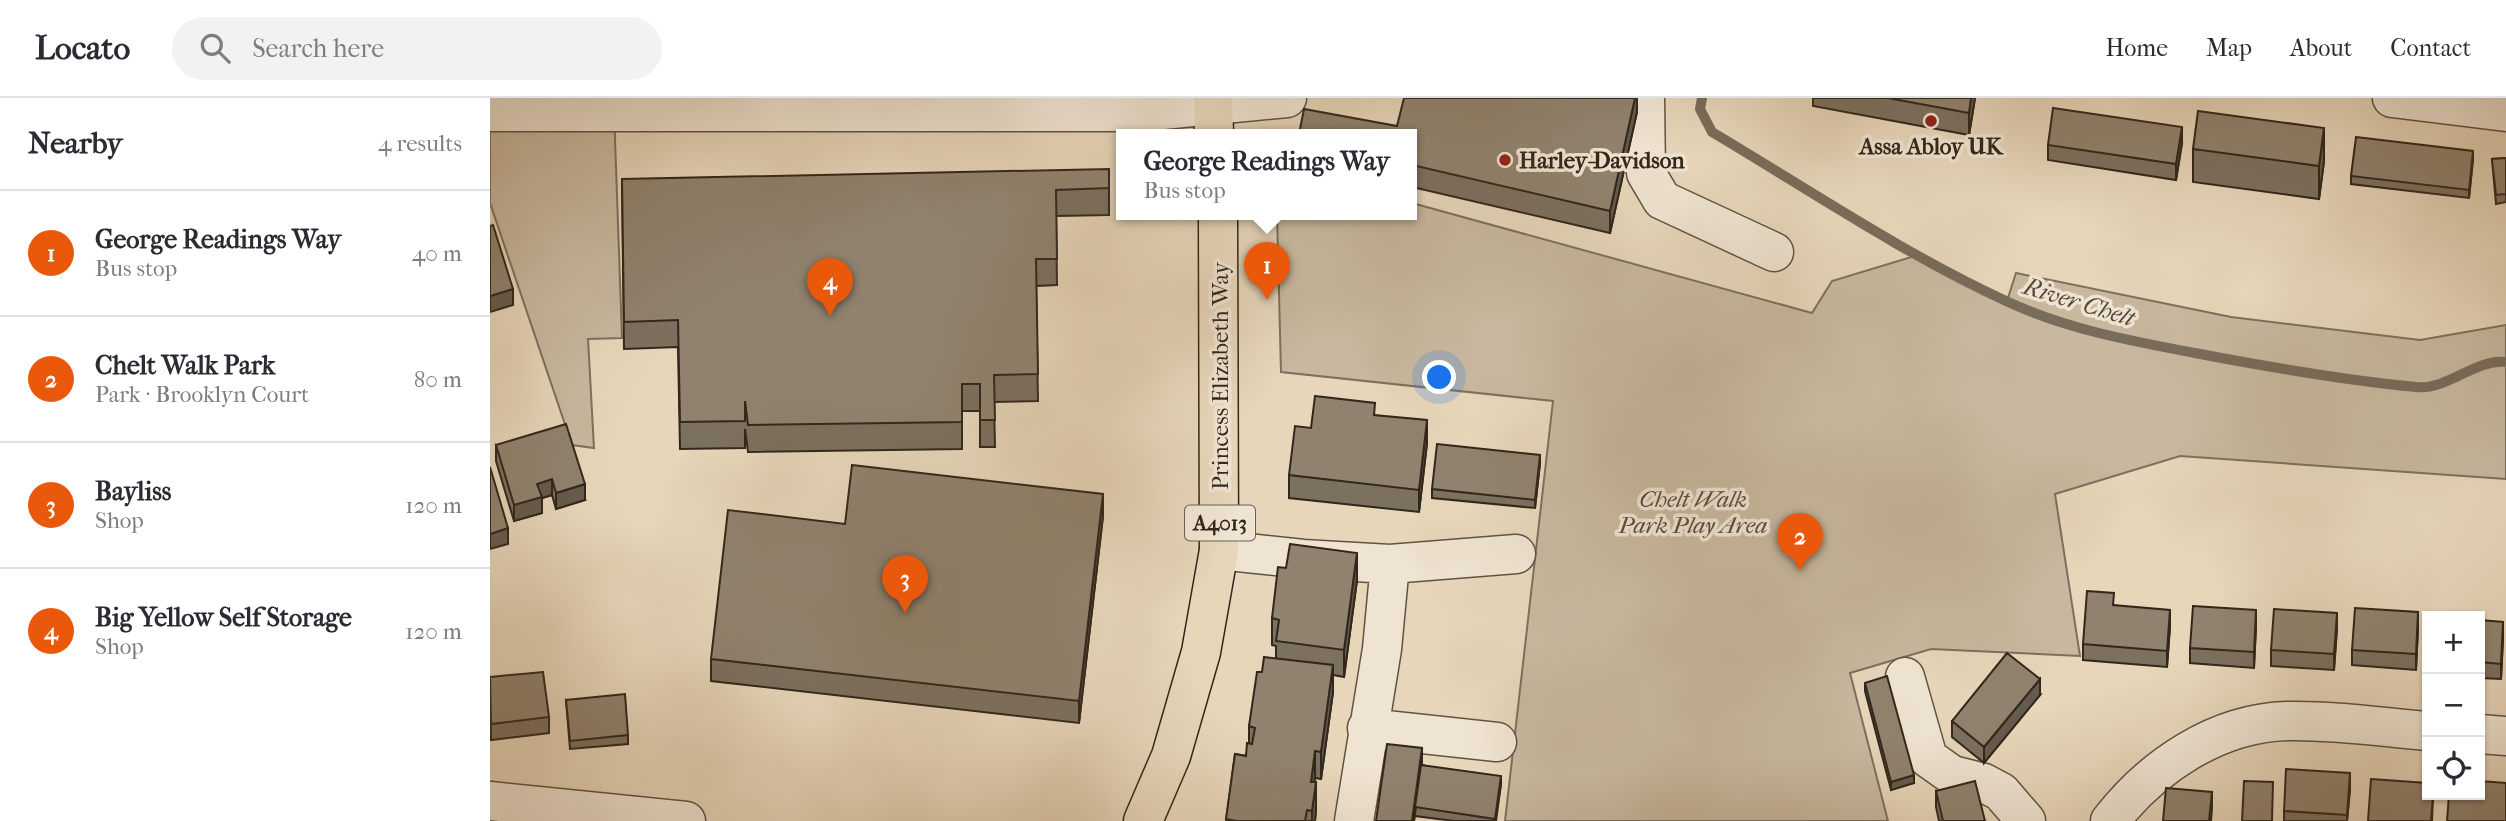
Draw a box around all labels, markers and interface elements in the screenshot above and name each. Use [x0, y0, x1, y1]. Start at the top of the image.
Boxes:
search box [172, 17, 662, 80]
text: Locato [35, 29, 130, 68]
icon: search [196, 29, 234, 67]
text: Search here [252, 33, 384, 64]
text: Home [2106, 34, 2168, 62]
text: Map [2206, 34, 2252, 62]
text: About [2290, 34, 2352, 62]
text: Contact [2390, 34, 2471, 62]
marker: Assa Abloy UK [1923, 113, 1939, 129]
text: Nearby [28, 126, 123, 161]
popup [1116, 129, 1417, 220]
text: 4 results [378, 130, 462, 157]
place label: Assa Abloy UK [1857, 133, 2005, 160]
text: George Readings Way [1143, 146, 1390, 177]
place label: Harley-Davidson [1519, 147, 1685, 174]
marker: Harley-Davidson [1497, 152, 1513, 168]
text: Bus stop [1143, 177, 1226, 204]
text: George Readings Way [95, 224, 341, 255]
text: 1 [47, 240, 55, 267]
text: 40 m [412, 240, 462, 267]
pin: 1 [1244, 242, 1290, 300]
text: Bus stop [95, 255, 177, 282]
pin: 4 [807, 258, 853, 316]
street label: Princess Elizabeth Way [1207, 261, 1234, 490]
water label: River Chelt [2018, 271, 2139, 333]
text: Chelt Walk Park [95, 350, 275, 381]
your location [1422, 360, 1456, 394]
text: 2 [45, 366, 57, 393]
text: 80 m [414, 366, 462, 393]
text: Park · Brooklyn Court [95, 381, 309, 408]
text: Bayliss [95, 476, 171, 507]
park label: Chelt Walk Park Play Area [1618, 486, 1767, 539]
text: 3 [46, 492, 56, 519]
text: 120 m [405, 492, 462, 519]
road number: A4013 [1185, 506, 1255, 540]
text: Shop [95, 507, 144, 534]
pin: 2 [1777, 513, 1823, 571]
pin: 3 [882, 555, 928, 613]
text: Big Yellow Self Storage [95, 602, 352, 633]
map controls [2422, 611, 2485, 800]
button: + [2422, 611, 2485, 674]
text: 4 [44, 618, 58, 645]
text: 120 m [405, 618, 462, 645]
text: Shop [95, 633, 144, 660]
button: − [2422, 674, 2485, 737]
button: locate [2422, 737, 2485, 800]

